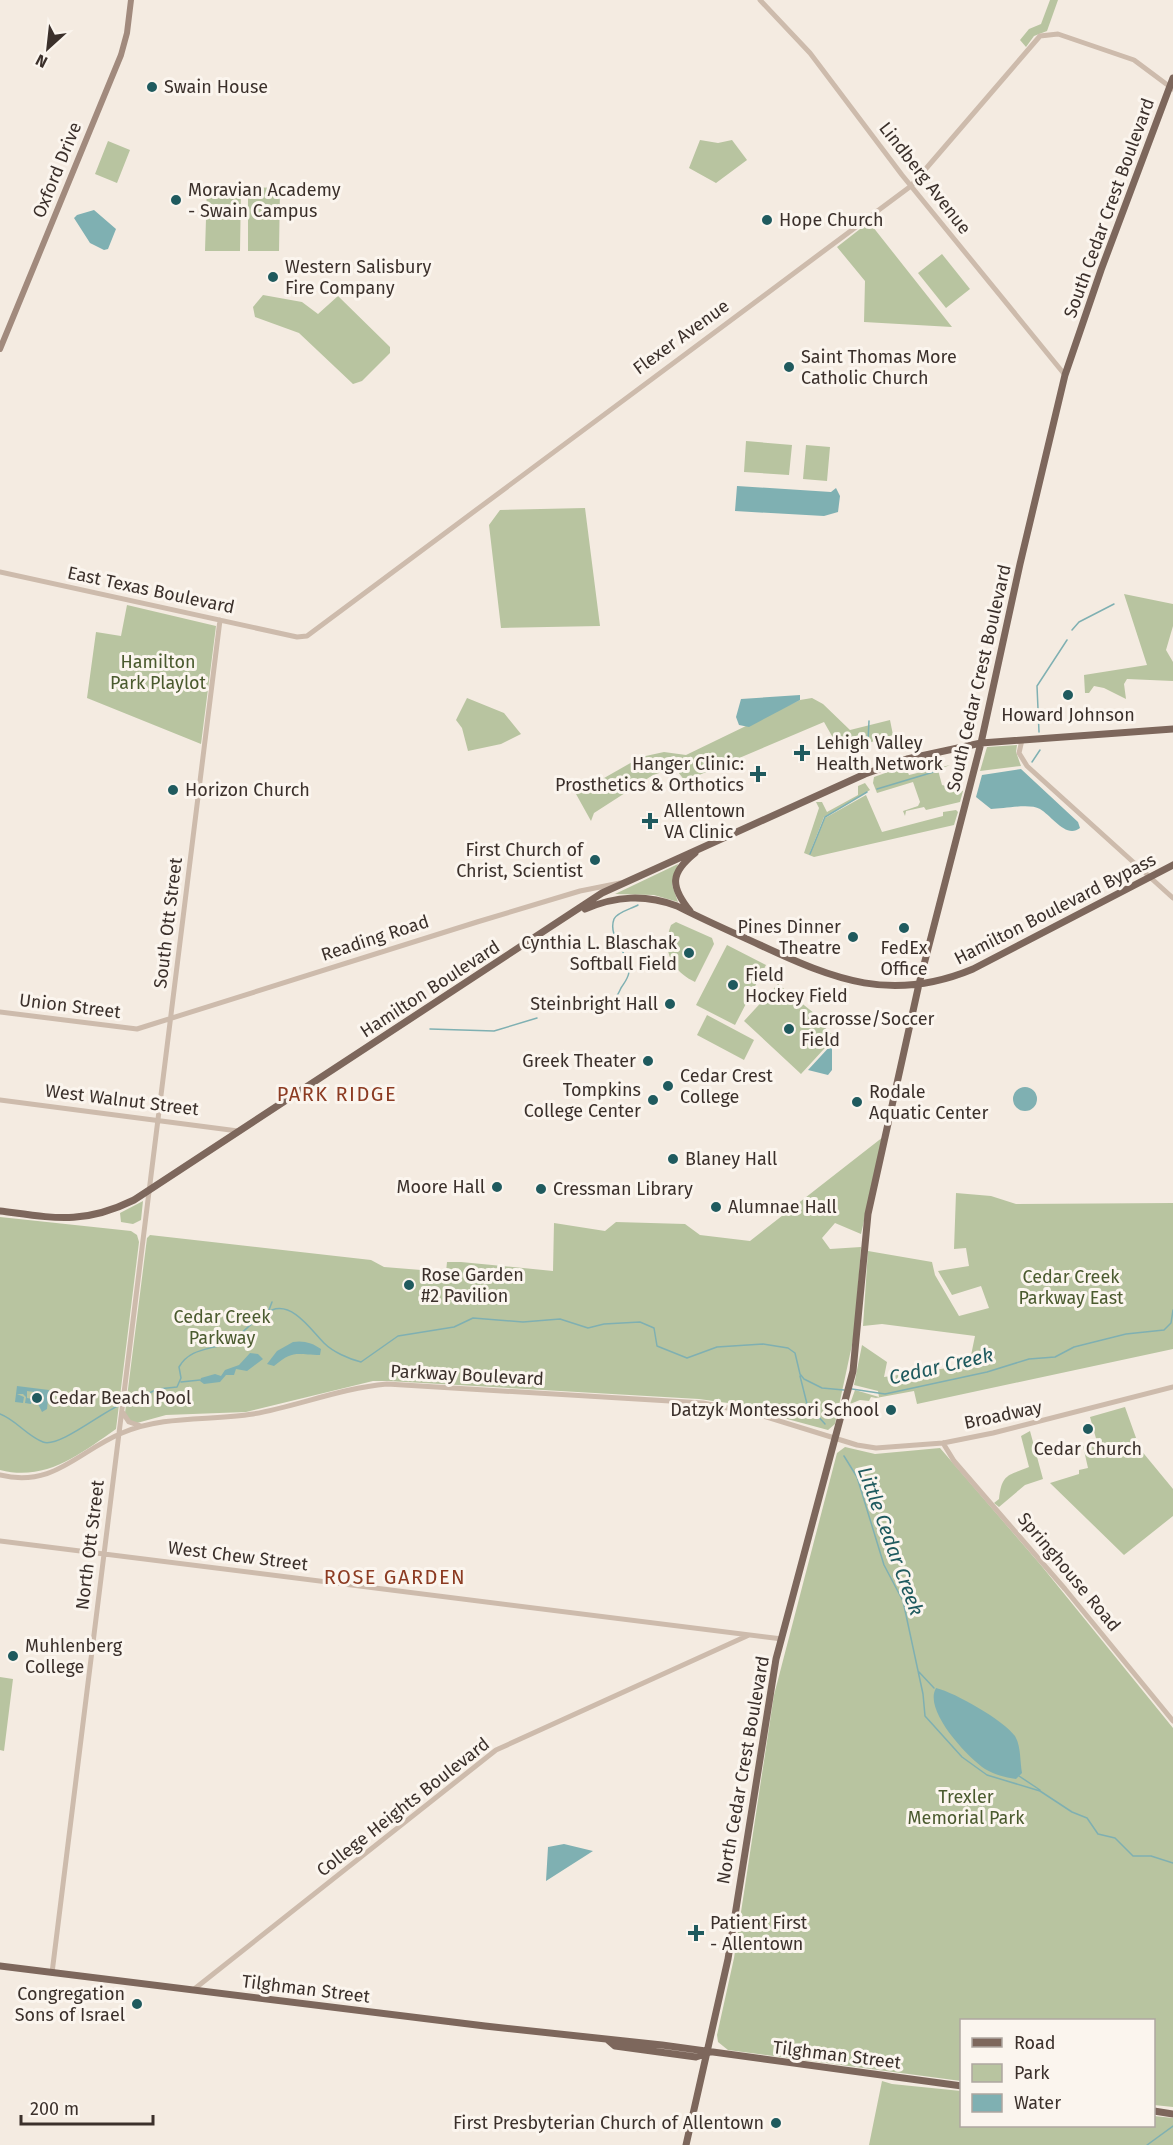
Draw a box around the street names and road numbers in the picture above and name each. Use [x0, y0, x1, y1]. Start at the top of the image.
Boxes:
street label: South Cedar Crest Boulevard [1059, 95, 1159, 321]
street label: Lindberg Avenue [874, 117, 976, 239]
street label: Oxford Drive [28, 119, 86, 221]
street label: Flexer Avenue [629, 295, 733, 379]
street label: East Texas Boulevard [65, 562, 237, 618]
street label: South Cedar Crest Boulevard [942, 562, 1016, 794]
street label: Hamilton Boulevard Bypass [950, 848, 1160, 970]
street label: South Ott Street [149, 856, 187, 990]
street label: Reading Road [318, 910, 432, 966]
street label: Hamilton Boulevard [356, 936, 504, 1042]
street label: Union Street [18, 989, 123, 1023]
street label: West Walnut Street [44, 1080, 201, 1120]
street label: Parkway Boulevard [390, 1360, 544, 1390]
street label: Broadway [962, 1396, 1044, 1434]
street label: North Ott Street [71, 1478, 109, 1611]
street label: Springhouse Road [1013, 1508, 1125, 1636]
street label: West Chew Street [167, 1536, 310, 1576]
street label: North Cedar Crest Boulevard [712, 1654, 774, 1886]
street label: College Heights Boulevard [312, 1733, 494, 1881]
street label: Tilghman Street [241, 1970, 372, 2008]
street label: Tilghman Street [772, 2036, 903, 2074]

